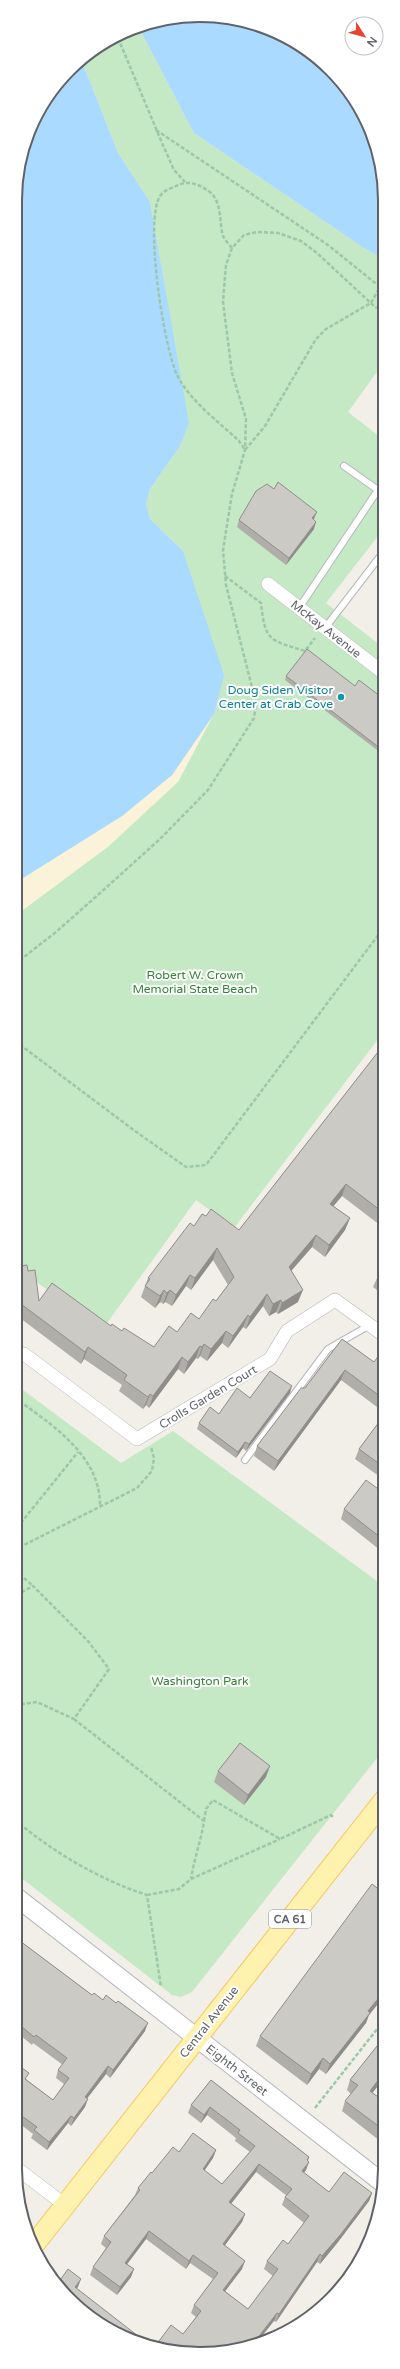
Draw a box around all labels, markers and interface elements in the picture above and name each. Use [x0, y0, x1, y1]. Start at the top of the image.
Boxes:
north arrow [344, 16, 384, 56]
text: N [364, 34, 380, 49]
street label: McKay Avenue [288, 597, 364, 661]
place label: Doug Siden Visitor Center at Crab Cove [219, 683, 333, 711]
marker: Doug Siden Visitor Center at Crab Cove [336, 692, 346, 702]
park label: Robert W. Crown Memorial State Beach [132, 968, 258, 996]
street label: Crolls Garden Court [156, 1362, 260, 1432]
park label: Washington Park [151, 1674, 249, 1688]
road number: CA 61 [269, 1910, 311, 1928]
street label: Central Avenue [177, 1983, 241, 2061]
street label: Eighth Street [203, 2041, 271, 2099]

